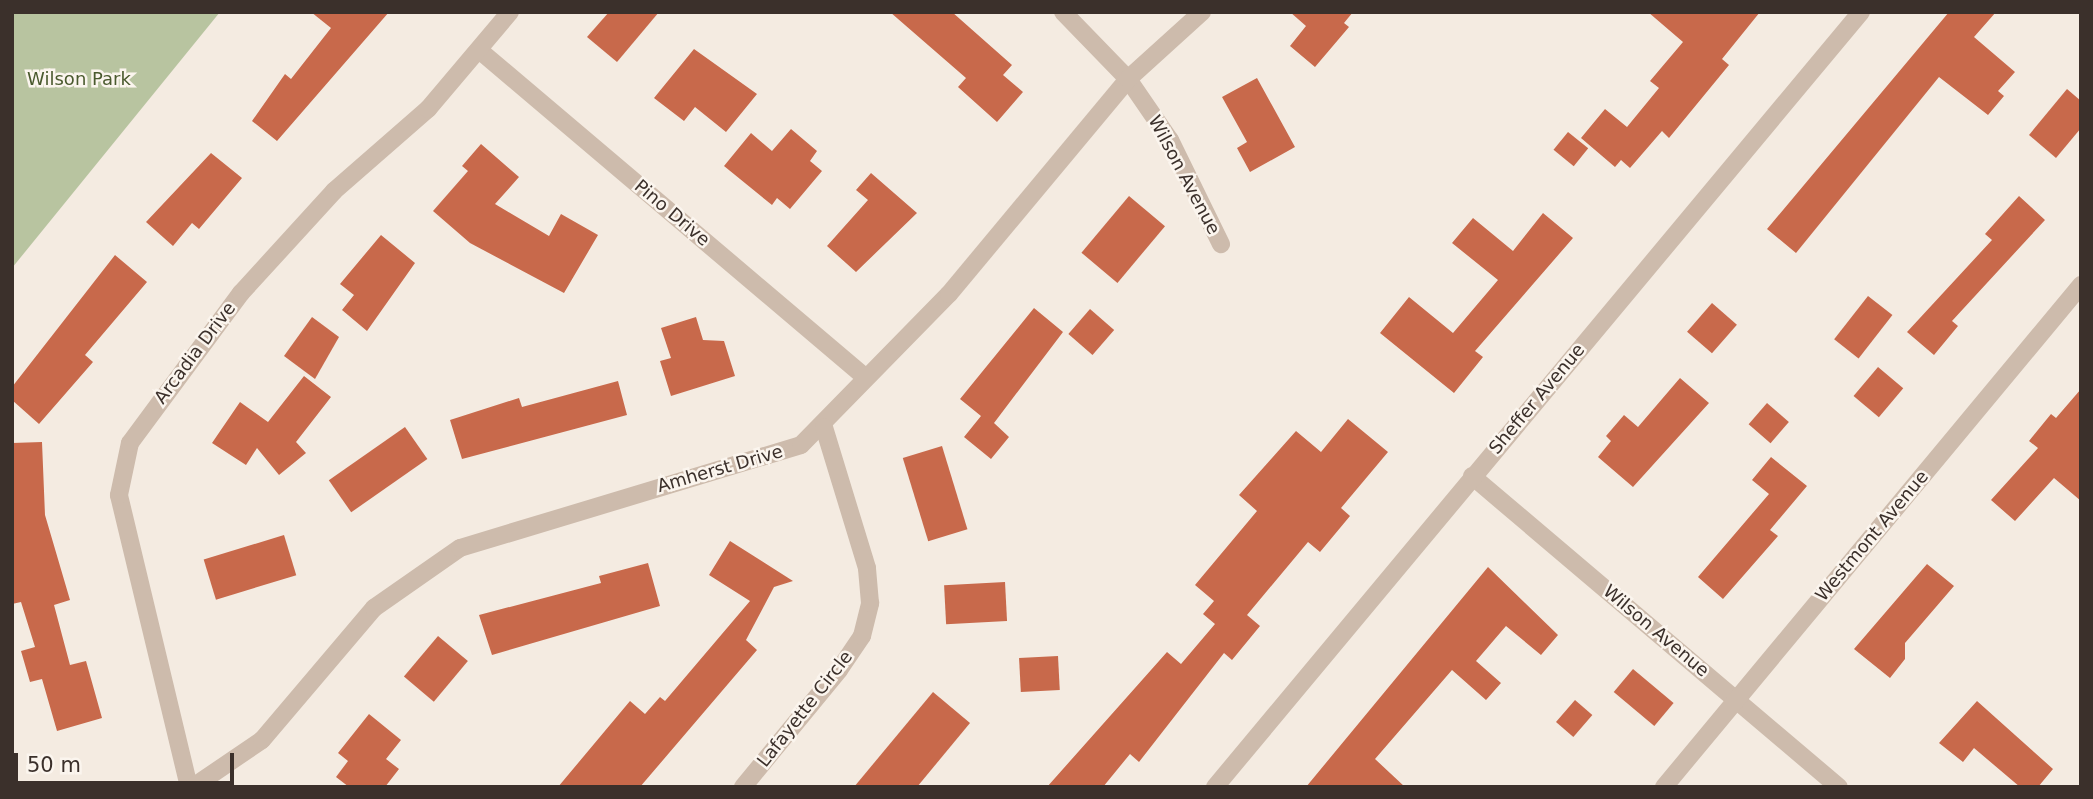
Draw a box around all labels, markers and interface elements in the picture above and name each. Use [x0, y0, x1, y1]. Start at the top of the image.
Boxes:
park label: Wilson Park [27, 68, 131, 90]
street label: Wilson Avenue [1144, 112, 1224, 238]
street label: Pino Drive [630, 175, 714, 251]
street label: Arcadia Drive [150, 298, 240, 408]
street label: Sheffer Avenue [1485, 339, 1589, 459]
street label: Amherst Drive [655, 441, 785, 497]
street label: Westmont Avenue [1811, 466, 1933, 606]
street label: Wilson Avenue [1599, 580, 1713, 682]
street label: Lafayette Circle [753, 647, 857, 771]
scale bar [18, 740, 238, 784]
text: 50 m [27, 753, 81, 777]

